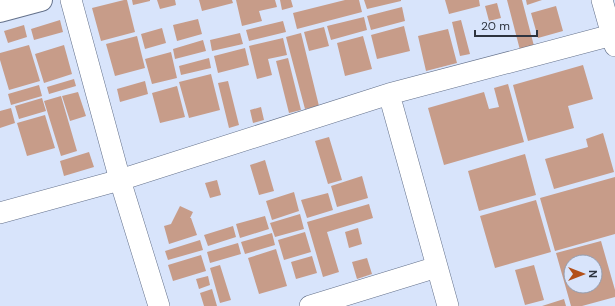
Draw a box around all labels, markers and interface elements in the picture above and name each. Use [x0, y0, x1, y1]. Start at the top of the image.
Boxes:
scale bar [475, 12, 537, 38]
text: 20 m [481, 18, 510, 34]
north arrow [563, 254, 603, 294]
text: N [586, 270, 600, 278]

